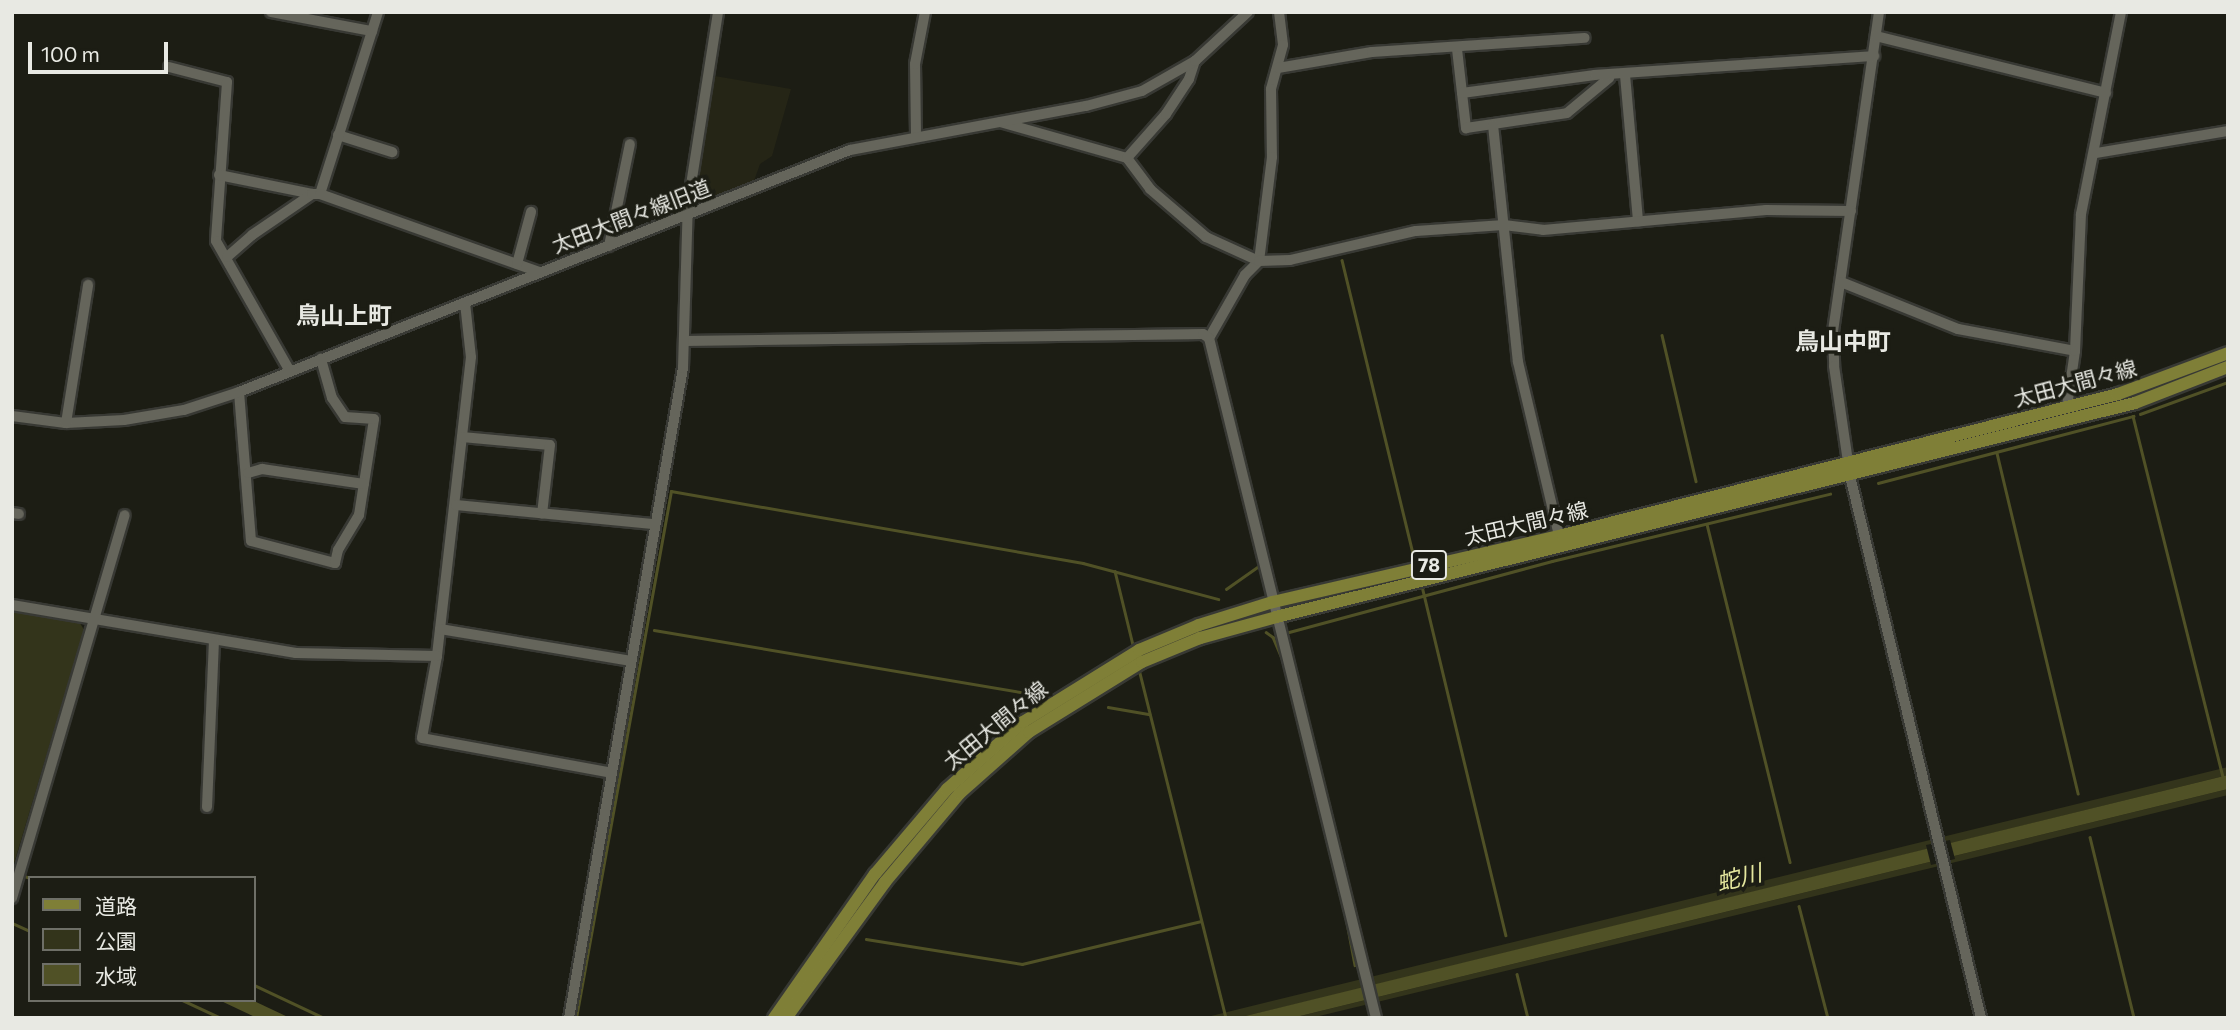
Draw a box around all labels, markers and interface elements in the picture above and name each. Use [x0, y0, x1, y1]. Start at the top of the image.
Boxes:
scale bar [32, 28, 172, 72]
text: 100 m [41, 41, 100, 66]
street label: 太田大間々線旧道 [548, 174, 714, 258]
district label: 鳥山上町 [296, 301, 392, 329]
district label: 鳥山中町 [1795, 327, 1891, 355]
street label: 太田大間々線 [2011, 355, 2139, 411]
street label: 太田大間々線 [1462, 497, 1590, 549]
road number: 78 [1410, 550, 1448, 580]
street label: 太田大間々線 [938, 676, 1052, 774]
water label: 蛇川 [1713, 858, 1765, 896]
legend [28, 876, 256, 1002]
text: 道路 [95, 893, 137, 918]
text: 公園 [95, 928, 137, 953]
text: 水域 [95, 963, 137, 988]

